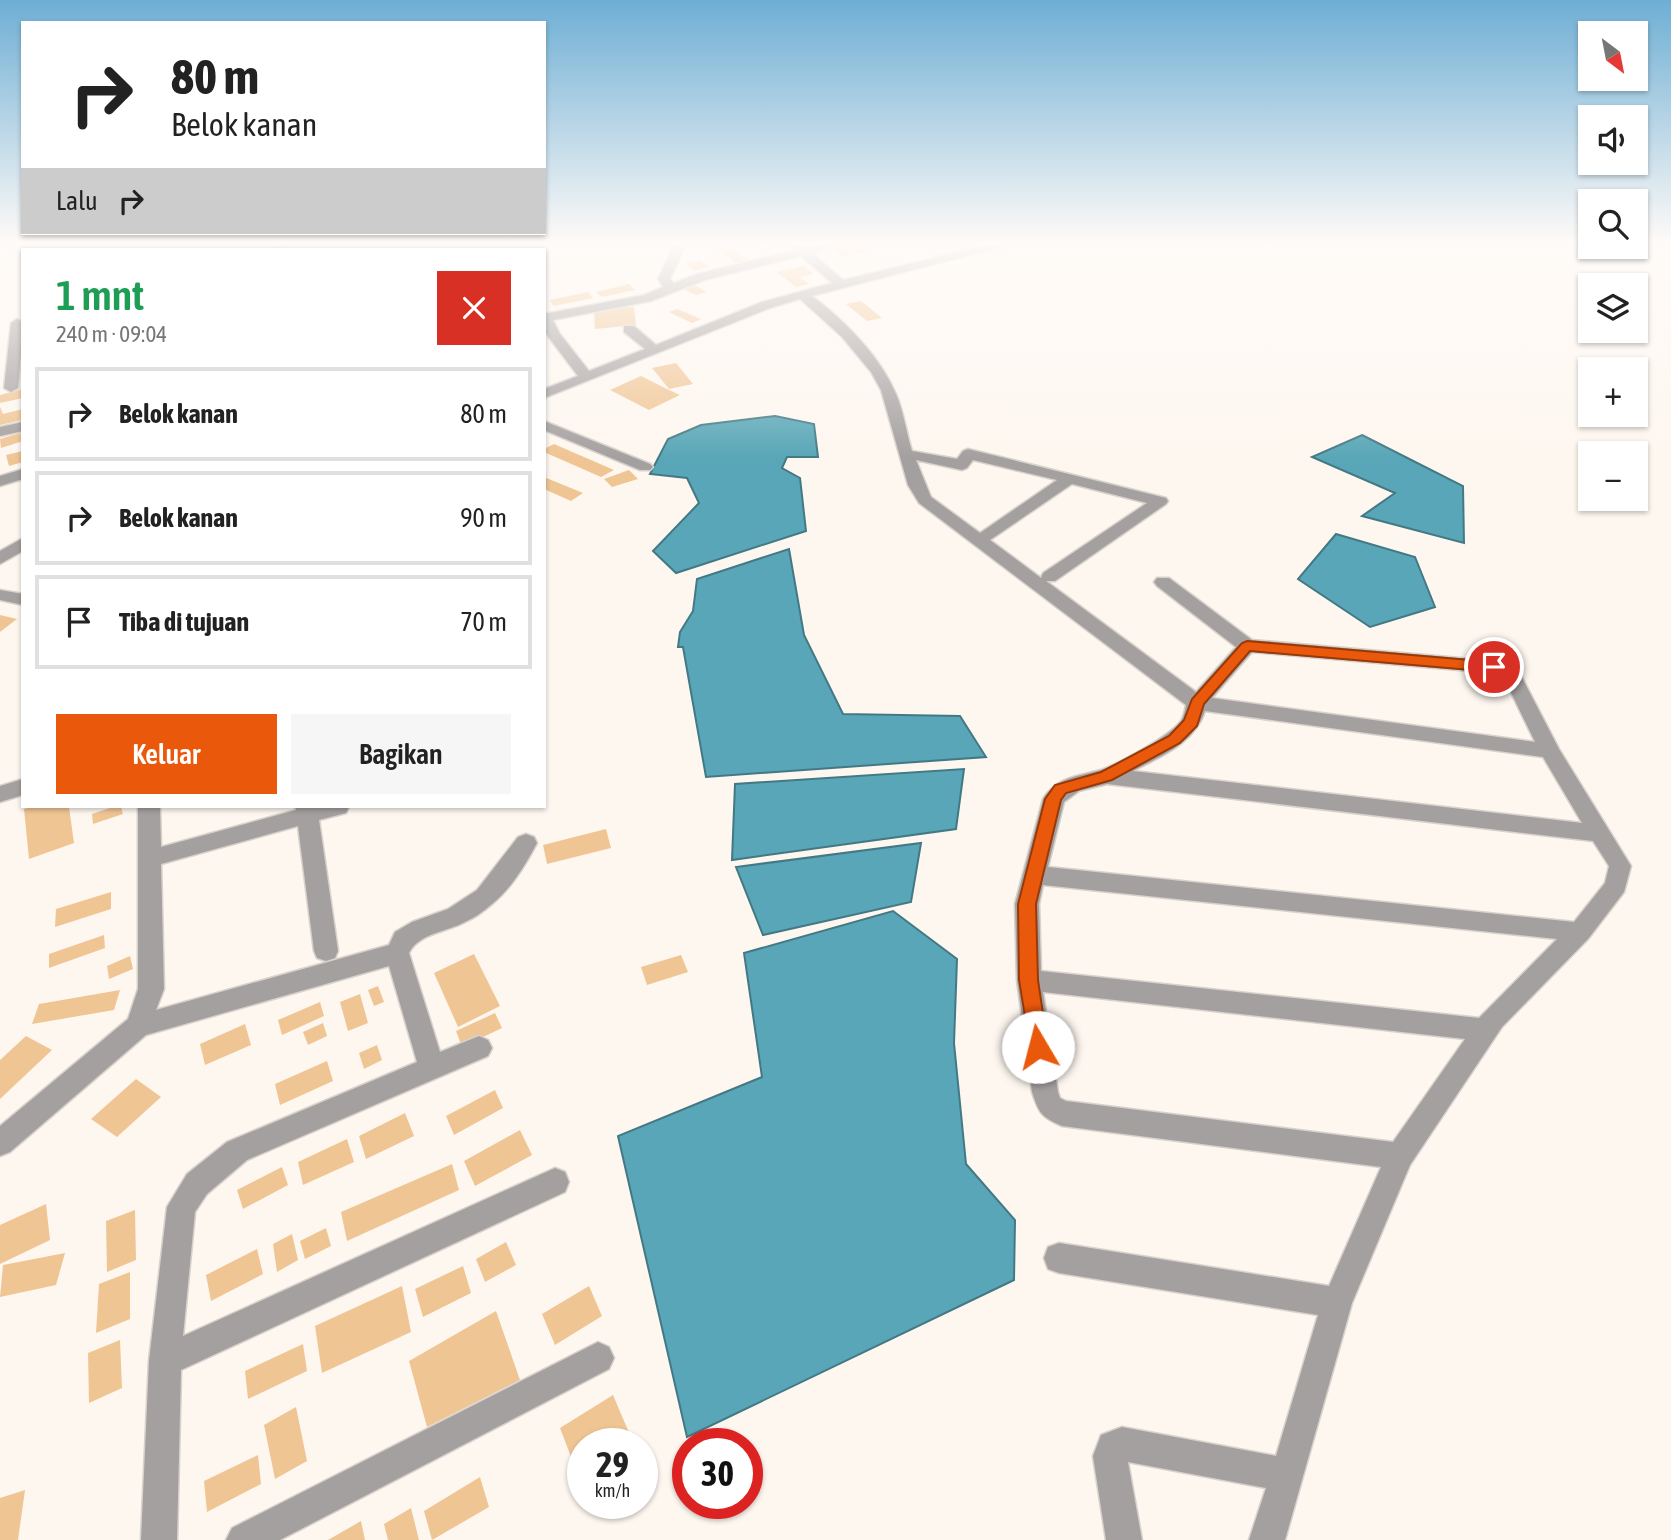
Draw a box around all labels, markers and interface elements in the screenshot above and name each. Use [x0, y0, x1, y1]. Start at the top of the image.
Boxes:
north arrow [1578, 21, 1648, 91]
map controls [1578, 21, 1648, 511]
text: 80 m [171, 48, 259, 104]
icon: right [56, 49, 147, 140]
button: sound [1578, 105, 1648, 175]
text: Belok kanan [171, 106, 317, 143]
icon: right [112, 182, 150, 220]
text: Lalu [56, 186, 98, 216]
button: search [1578, 189, 1648, 259]
text: 1 mnt [56, 271, 144, 319]
button: close [437, 271, 511, 345]
button: layers [1578, 273, 1648, 343]
text: 240 m · 09:04 [56, 321, 167, 347]
button: + [1578, 357, 1648, 427]
icon: right [60, 395, 98, 433]
text: Belok kanan [119, 399, 238, 429]
text: 80 m [460, 399, 507, 429]
button: − [1578, 441, 1648, 511]
icon: right [60, 499, 98, 537]
text: Belok kanan [119, 503, 238, 533]
text: 90 m [460, 503, 507, 533]
icon: arrive [60, 603, 98, 641]
text: Tiba di tujuan [119, 607, 249, 637]
text: 70 m [460, 607, 507, 637]
pin [1464, 637, 1524, 697]
icon: arrive [1475, 648, 1513, 686]
button: Keluar [56, 714, 277, 794]
button: Bagikan [291, 714, 511, 794]
position arrow [1001, 1010, 1075, 1084]
speed limit sign: 30 [672, 1428, 763, 1519]
text: 29 [596, 1444, 629, 1484]
text: km/h [595, 1480, 630, 1501]

